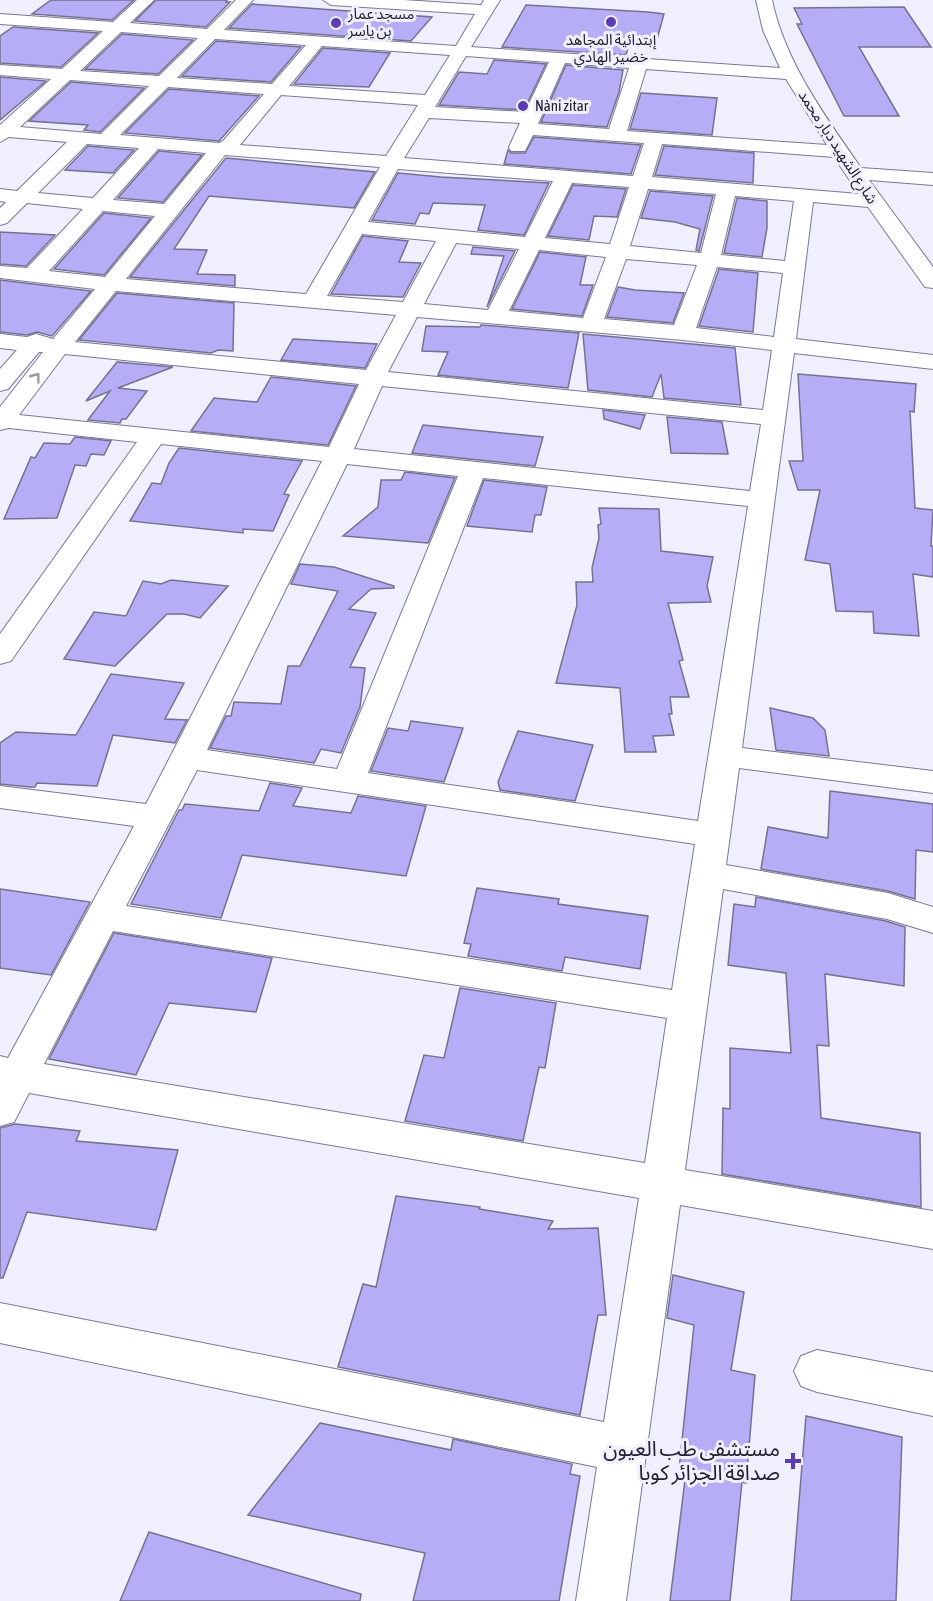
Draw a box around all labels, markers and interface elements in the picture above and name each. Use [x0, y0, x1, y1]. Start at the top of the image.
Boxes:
place label: مسجد عمار بن ياسر [347, 5, 414, 40]
marker: إبتدائية المجاهد خضير الهادي [604, 15, 618, 29]
marker: مسجد عمار بن ياسر [329, 16, 343, 30]
place label: إبتدائية المجاهد خضير الهادي [566, 31, 657, 68]
street label: شارع الشهيد دبار محمد [792, 87, 882, 209]
place label: Nàni zitar [535, 97, 589, 114]
marker: Nàni zitar [516, 99, 530, 113]
one-way arrow [28, 372, 39, 383]
place label: مستشفى طب العيون صداقة الجزائر كوبا [603, 1436, 780, 1485]
marker: مستشفى طب العيون صداقة الجزائر كوبا [784, 1452, 802, 1470]

